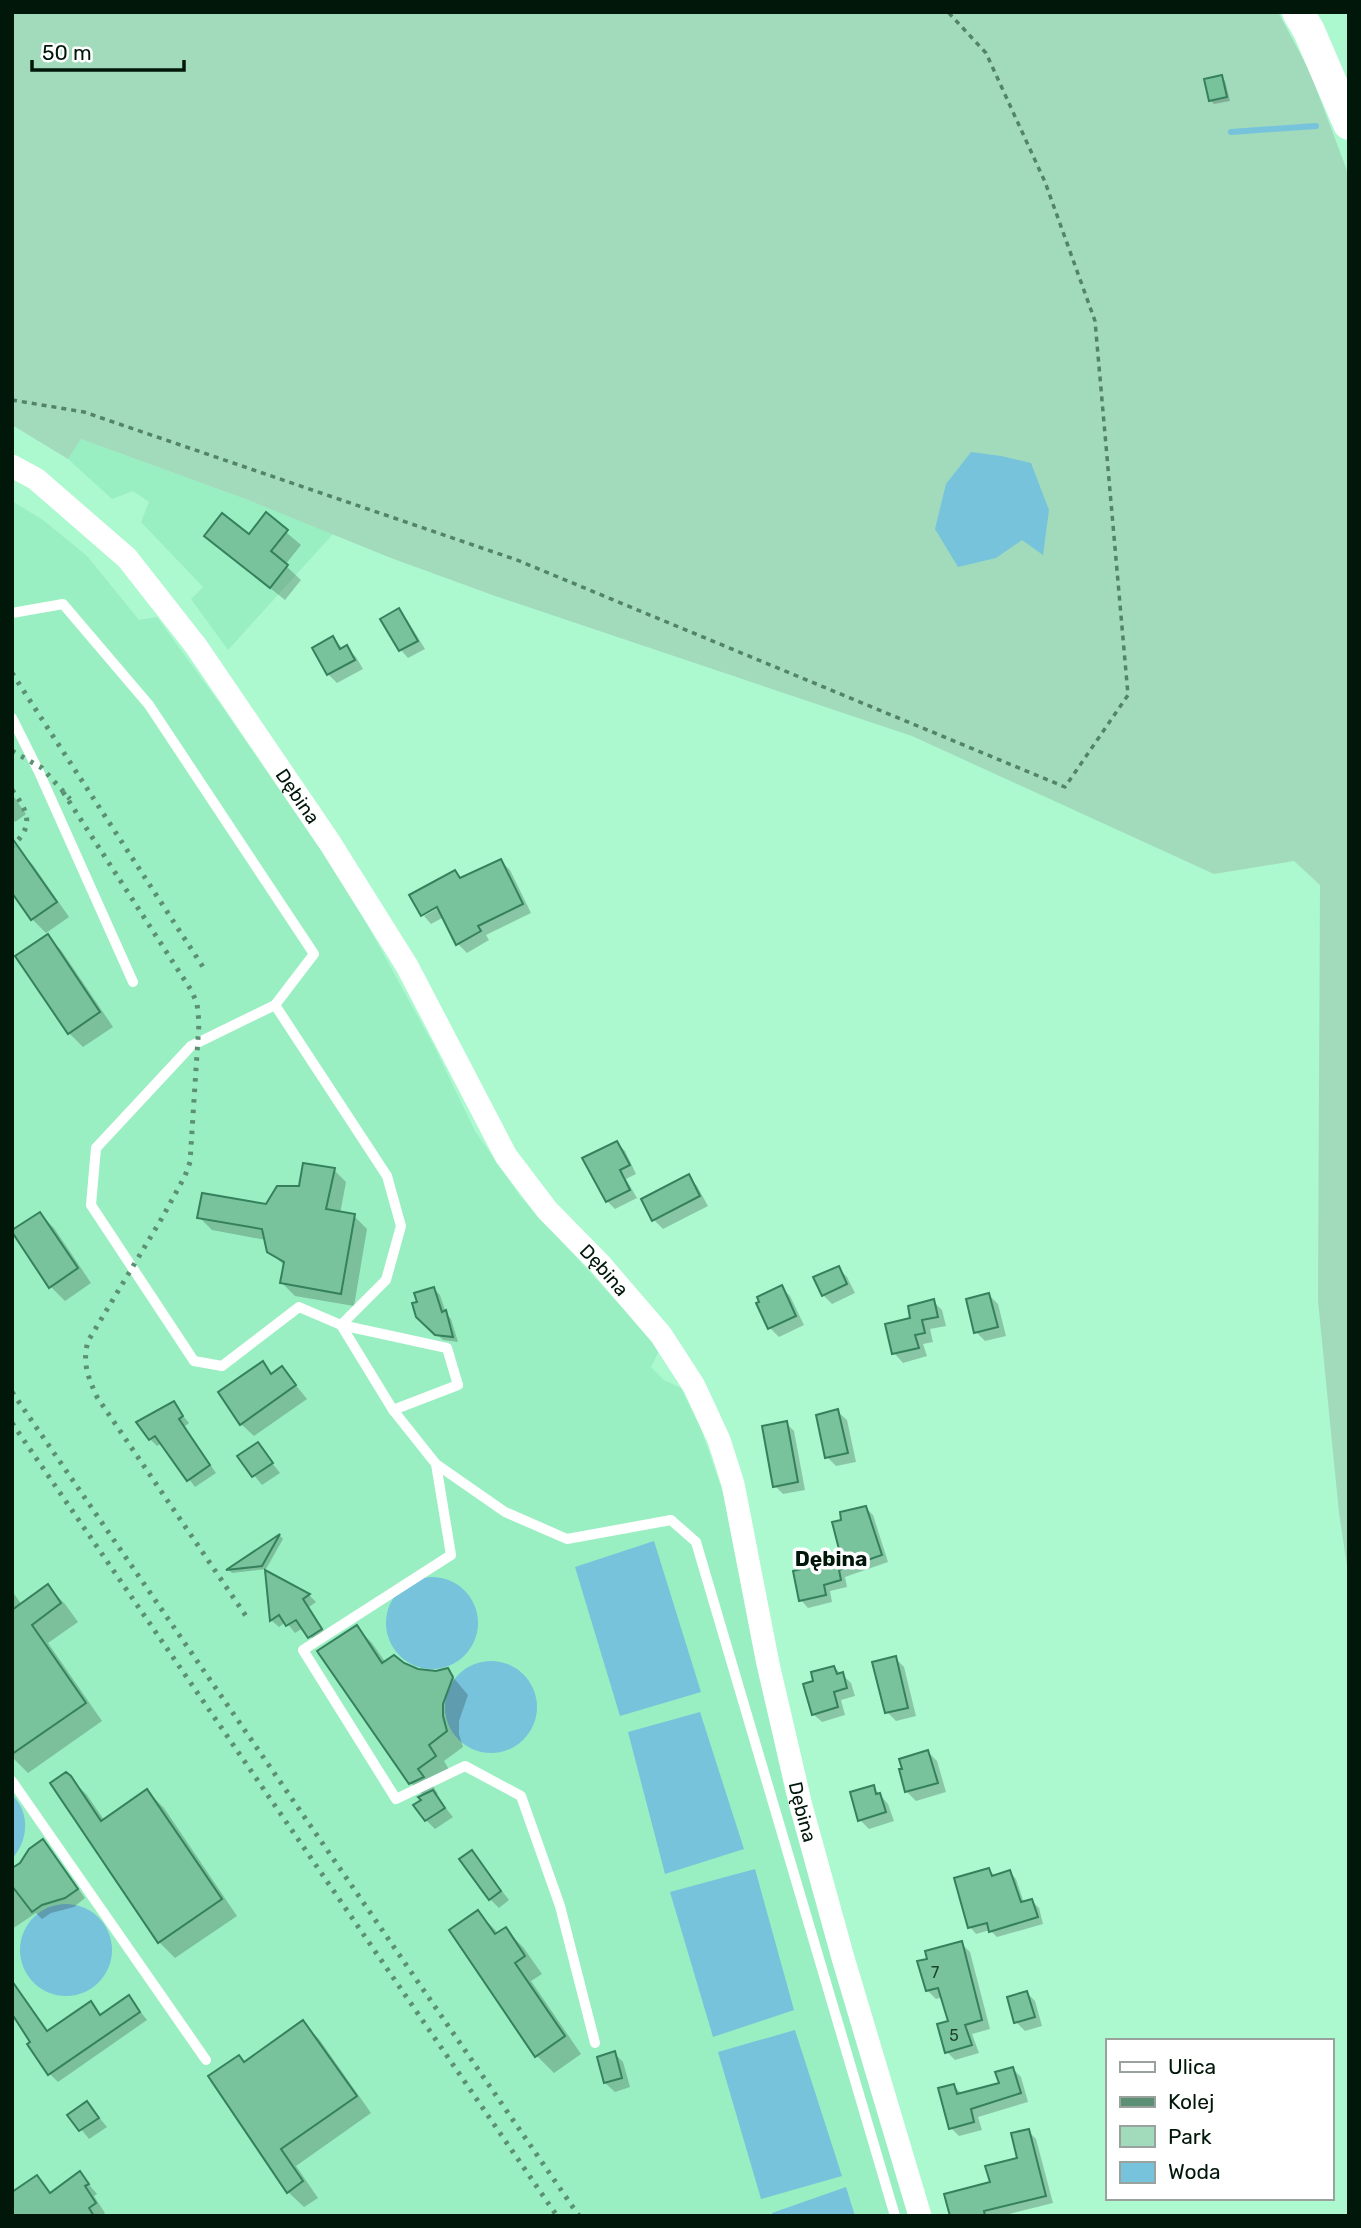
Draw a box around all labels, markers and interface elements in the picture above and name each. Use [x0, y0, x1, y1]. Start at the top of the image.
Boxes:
scale bar [32, 28, 184, 72]
text: 50 m [42, 40, 92, 65]
street label: Dębina [271, 764, 324, 828]
street label: Dębina [575, 1239, 633, 1301]
district label: Dębina [795, 1546, 867, 1571]
street label: Dębina [784, 1779, 821, 1845]
house number: 7 [931, 1963, 939, 1982]
house number: 5 [949, 2026, 959, 2045]
legend [1106, 2039, 1333, 2200]
text: Ulica [1168, 2054, 1216, 2079]
text: Kolej [1168, 2089, 1214, 2114]
text: Park [1168, 2124, 1212, 2149]
text: Woda [1168, 2159, 1221, 2184]

